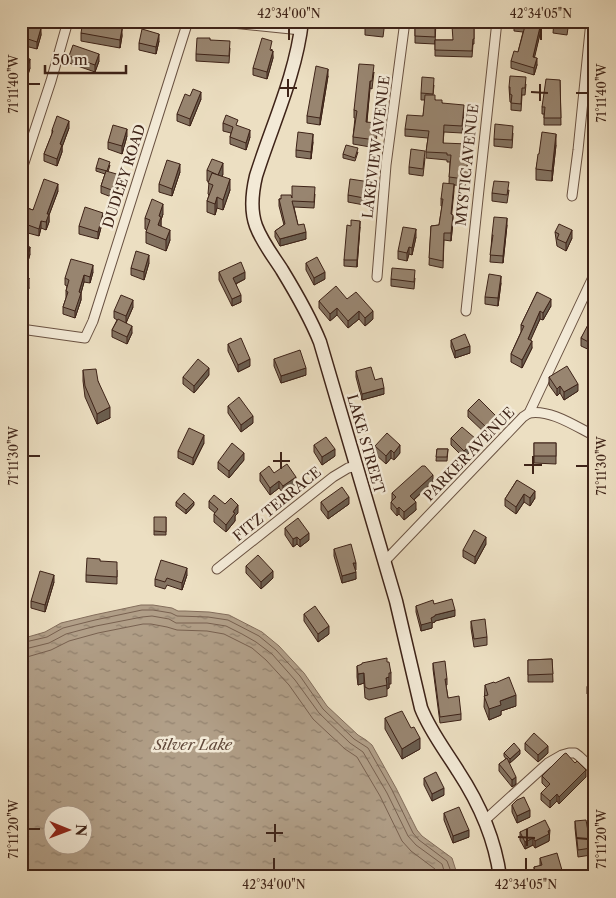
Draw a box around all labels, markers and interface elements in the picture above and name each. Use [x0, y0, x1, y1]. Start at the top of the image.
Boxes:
text: 42°34'00"N [257, 6, 321, 21]
text: 42°34'05"N [510, 6, 572, 21]
scale bar [45, 42, 126, 74]
text: 50 m [52, 50, 88, 69]
text: 71°11'40"W [6, 54, 21, 113]
text: 71°11'40"W [594, 63, 609, 122]
street label: LAKEVIEW AVENUE [358, 74, 394, 220]
street label: MYSTIC AVENUE [452, 103, 482, 227]
street label: DUDLEY ROAD [99, 122, 149, 230]
street label: LAKE STREET [343, 392, 389, 496]
street label: PARKER AVENUE [420, 403, 518, 505]
text: 71°11'30"W [6, 426, 21, 486]
text: 71°11'30"W [594, 436, 609, 496]
street label: FITZ TERRACE [229, 463, 325, 545]
water label: Silver Lake [153, 735, 233, 754]
text: 71°11'20"W [6, 798, 21, 859]
north arrow [42, 806, 92, 856]
text: 71°11'20"W [594, 808, 609, 869]
text: N [72, 824, 90, 836]
text: 42°34'00"N [242, 877, 306, 892]
text: 42°34'05"N [495, 877, 557, 892]

